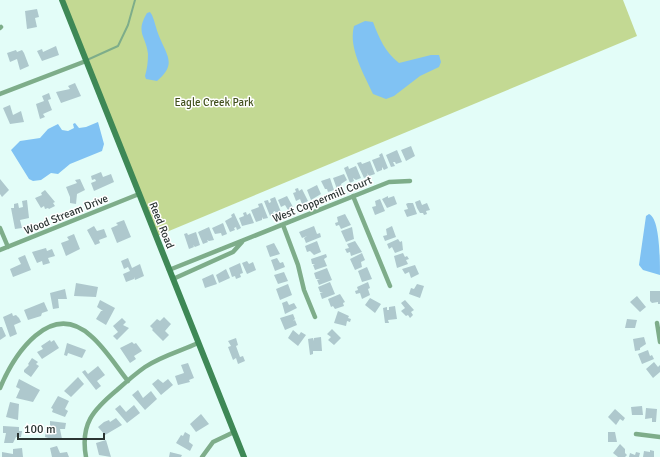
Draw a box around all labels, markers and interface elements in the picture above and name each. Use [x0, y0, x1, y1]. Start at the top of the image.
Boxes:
park label: Eagle Creek Park [174, 96, 254, 109]
street label: West Coppermill Court [271, 174, 374, 225]
street label: Wood Stream Drive [22, 192, 110, 237]
street label: Reed Road [146, 200, 177, 251]
scale bar [18, 415, 104, 441]
text: 100 m [24, 422, 56, 437]

